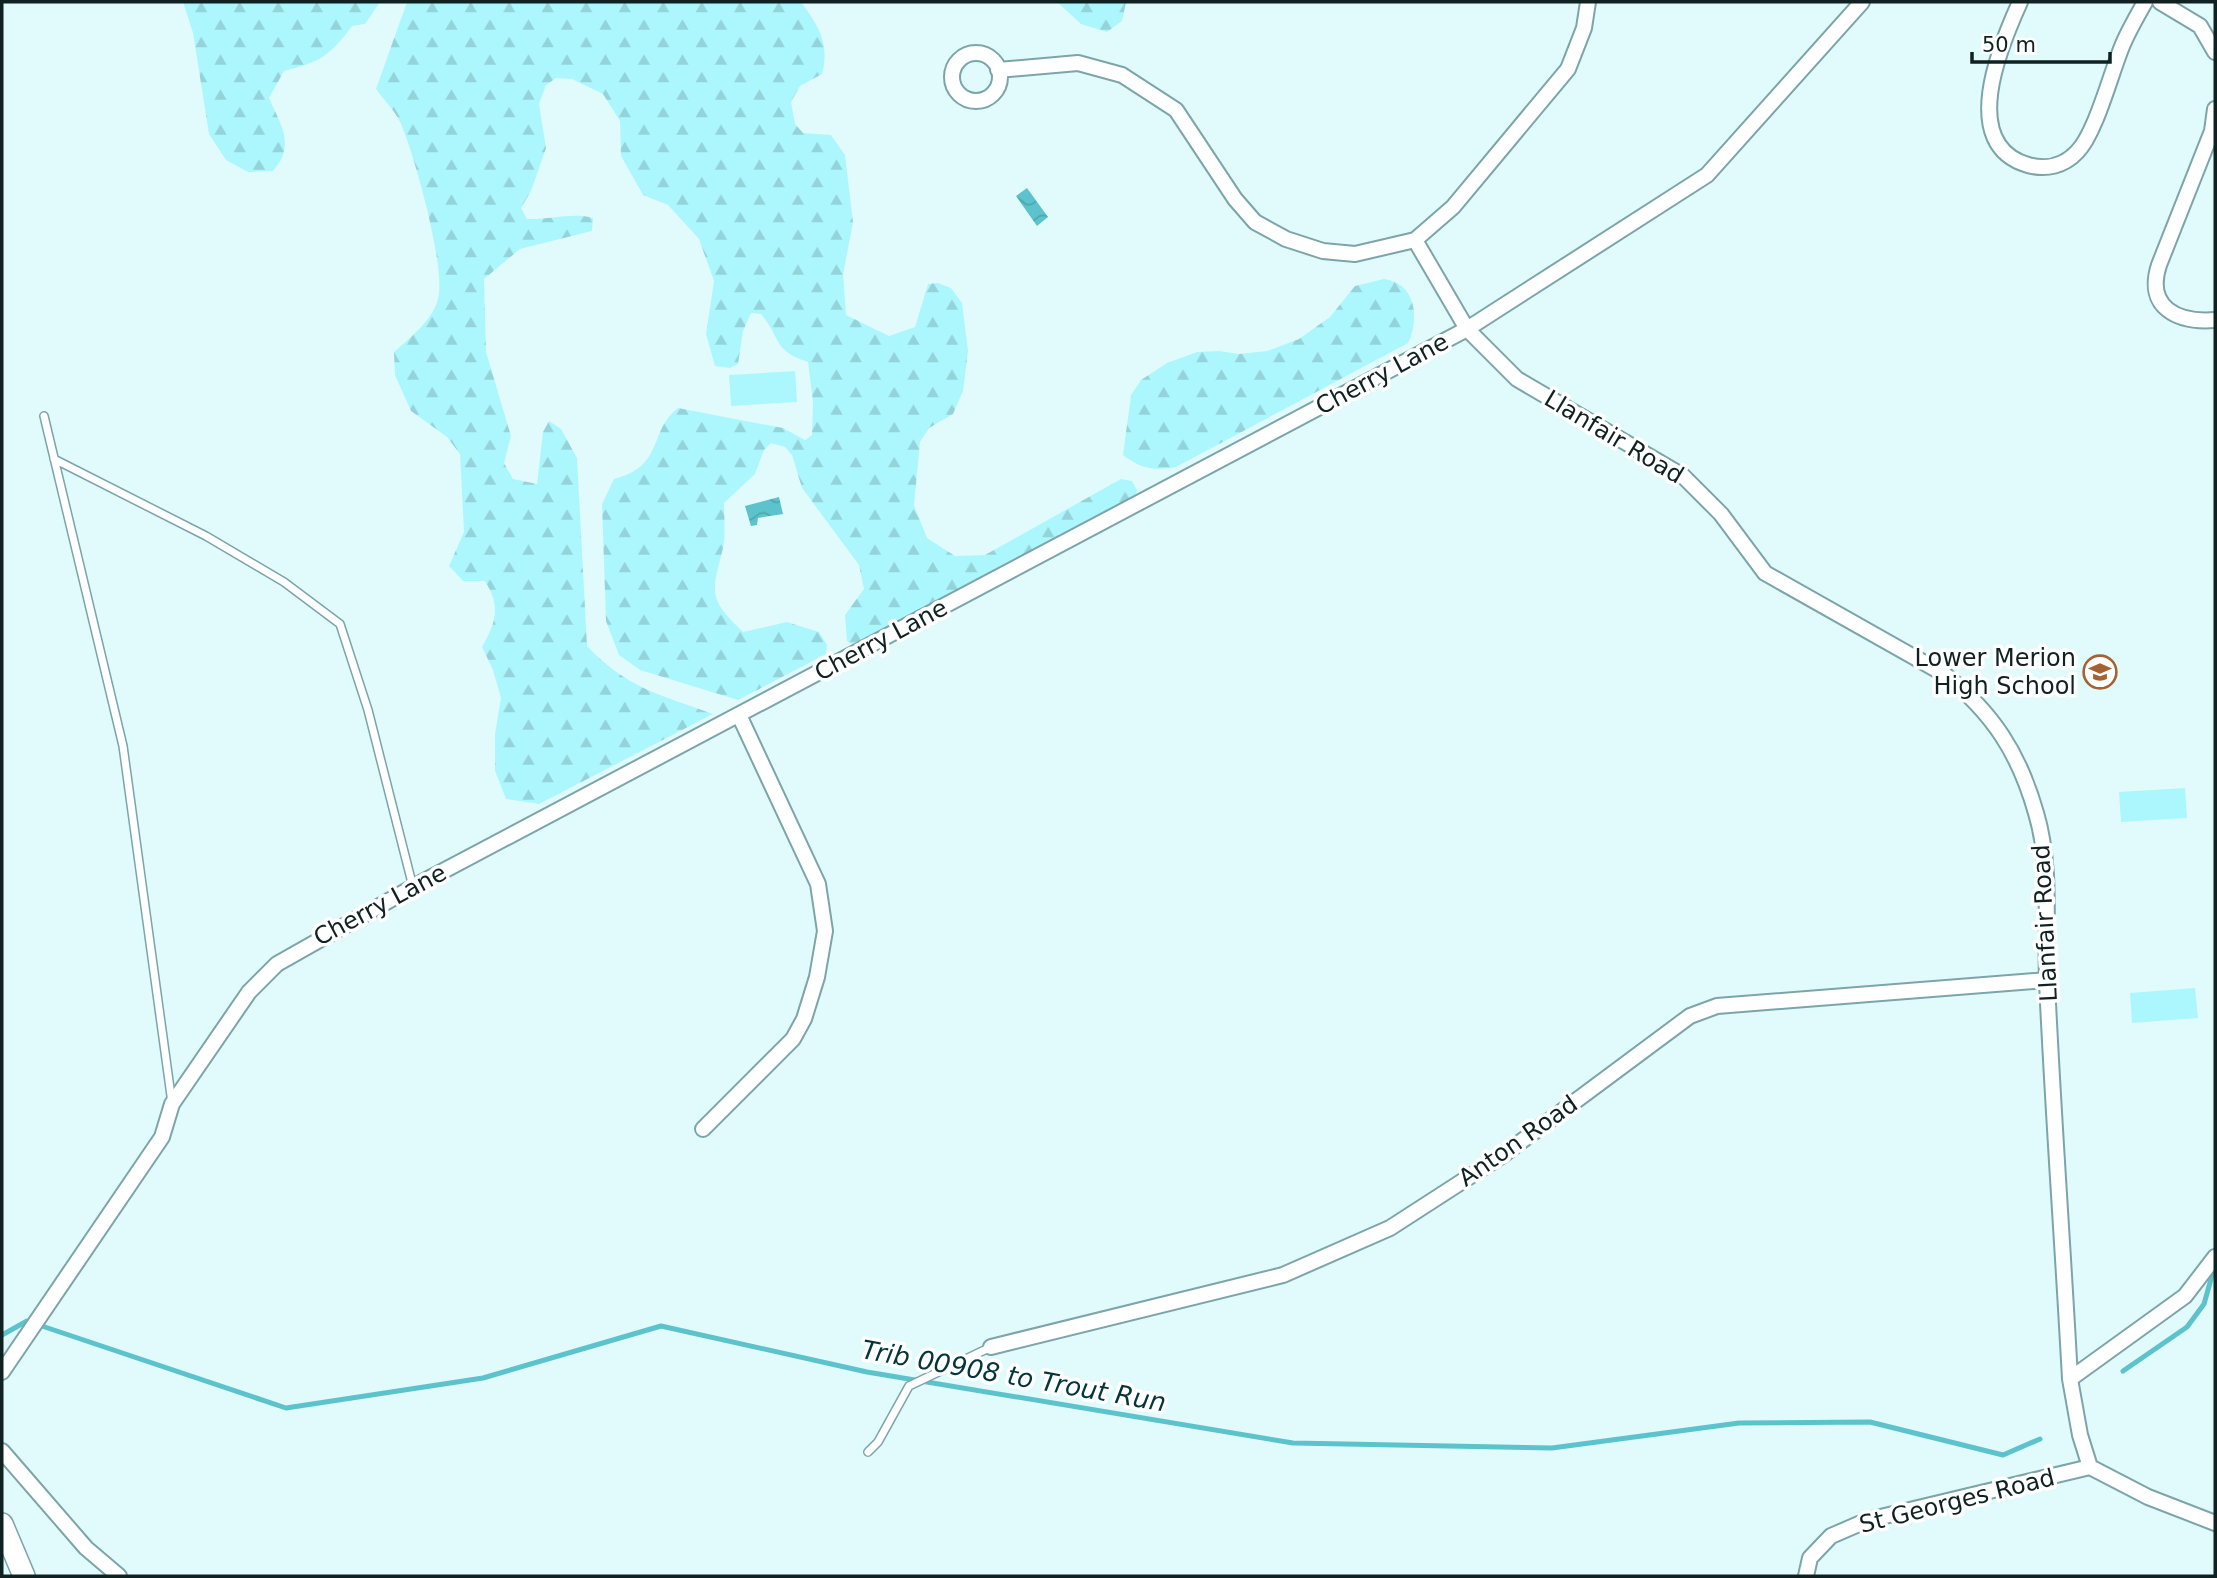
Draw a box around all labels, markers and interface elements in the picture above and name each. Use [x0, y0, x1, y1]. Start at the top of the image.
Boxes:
scale bar [1972, 21, 2110, 65]
text: 50 m [1982, 33, 2036, 57]
street label: Cherry Lane [1311, 327, 1453, 421]
street label: Llanfair Road [1539, 384, 1689, 490]
street label: Cherry Lane [810, 593, 952, 687]
place label: Lower Merion High School [1915, 644, 2076, 700]
school or university icon: Lower Merion High School [2081, 653, 2119, 691]
street label: Llanfair Road [2027, 844, 2063, 1002]
street label: Cherry Lane [309, 858, 451, 952]
street label: Anton Road [1453, 1090, 1583, 1192]
water label: Trib 00908 to Trout Run [860, 1334, 1168, 1418]
street label: St Georges Road [1857, 1463, 2057, 1539]

